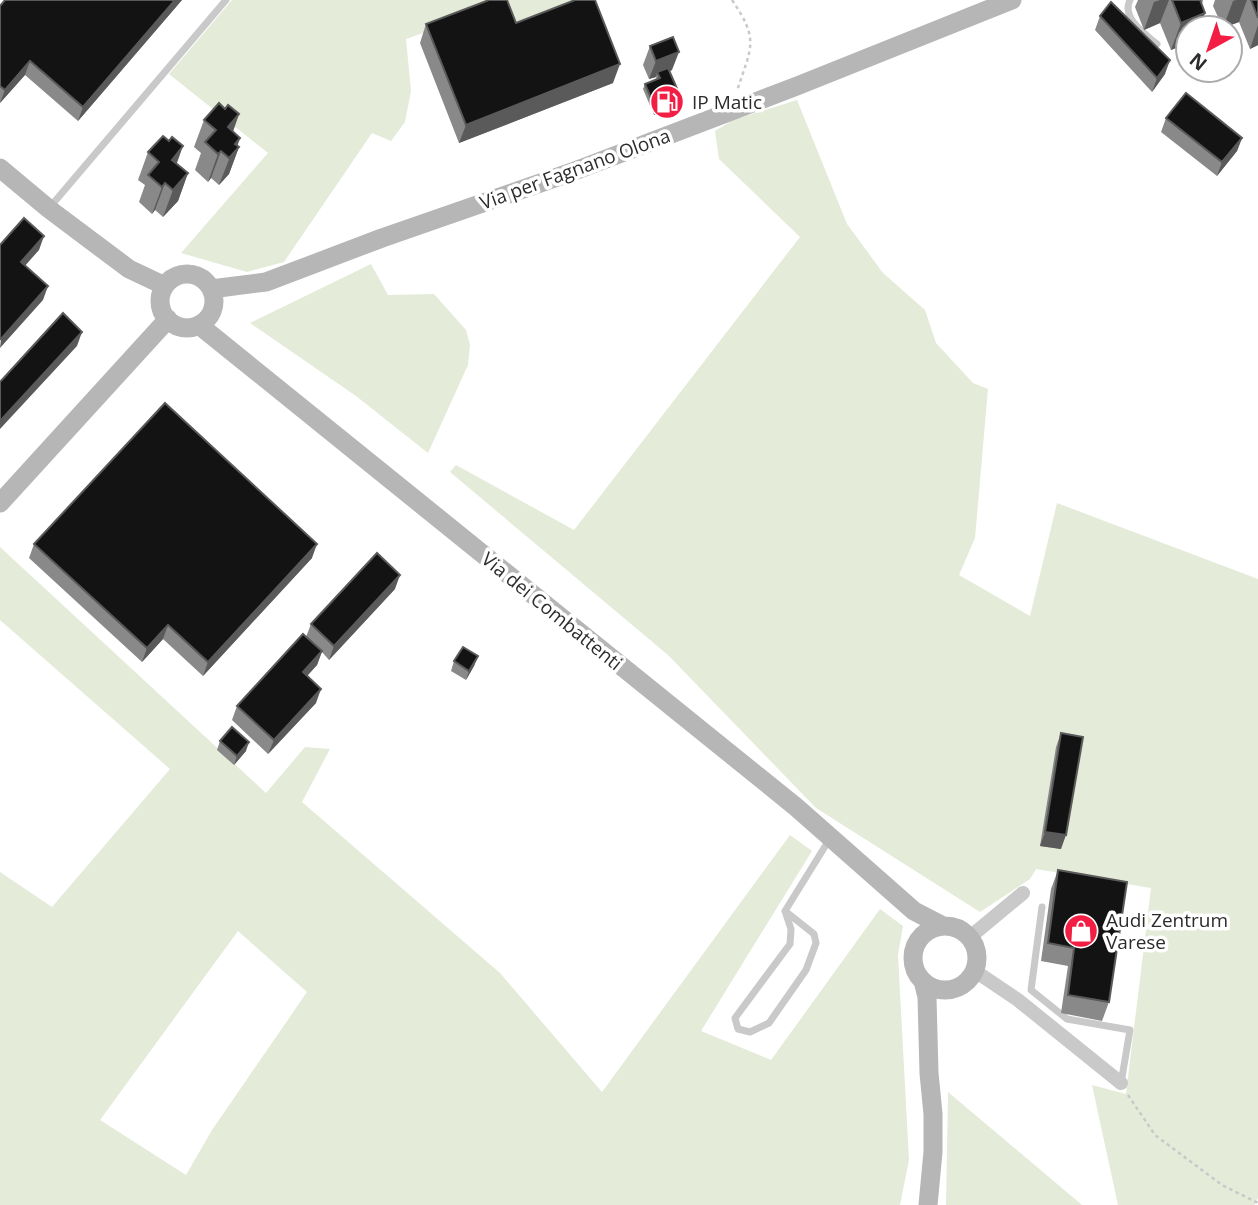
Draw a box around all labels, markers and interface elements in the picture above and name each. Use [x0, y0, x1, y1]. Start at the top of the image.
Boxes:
north arrow [1174, 14, 1244, 84]
text: N [1184, 47, 1212, 77]
fuel station icon: IP Matic [648, 83, 686, 121]
place label: IP Matic [692, 89, 762, 115]
street label: Via per Fagnano Olona [476, 122, 674, 216]
street label: Via dei Combattenti [476, 546, 628, 676]
place label: Audi Zentrum Varese [1106, 907, 1228, 955]
shop icon: Audi Zentrum Varese [1062, 912, 1100, 950]

